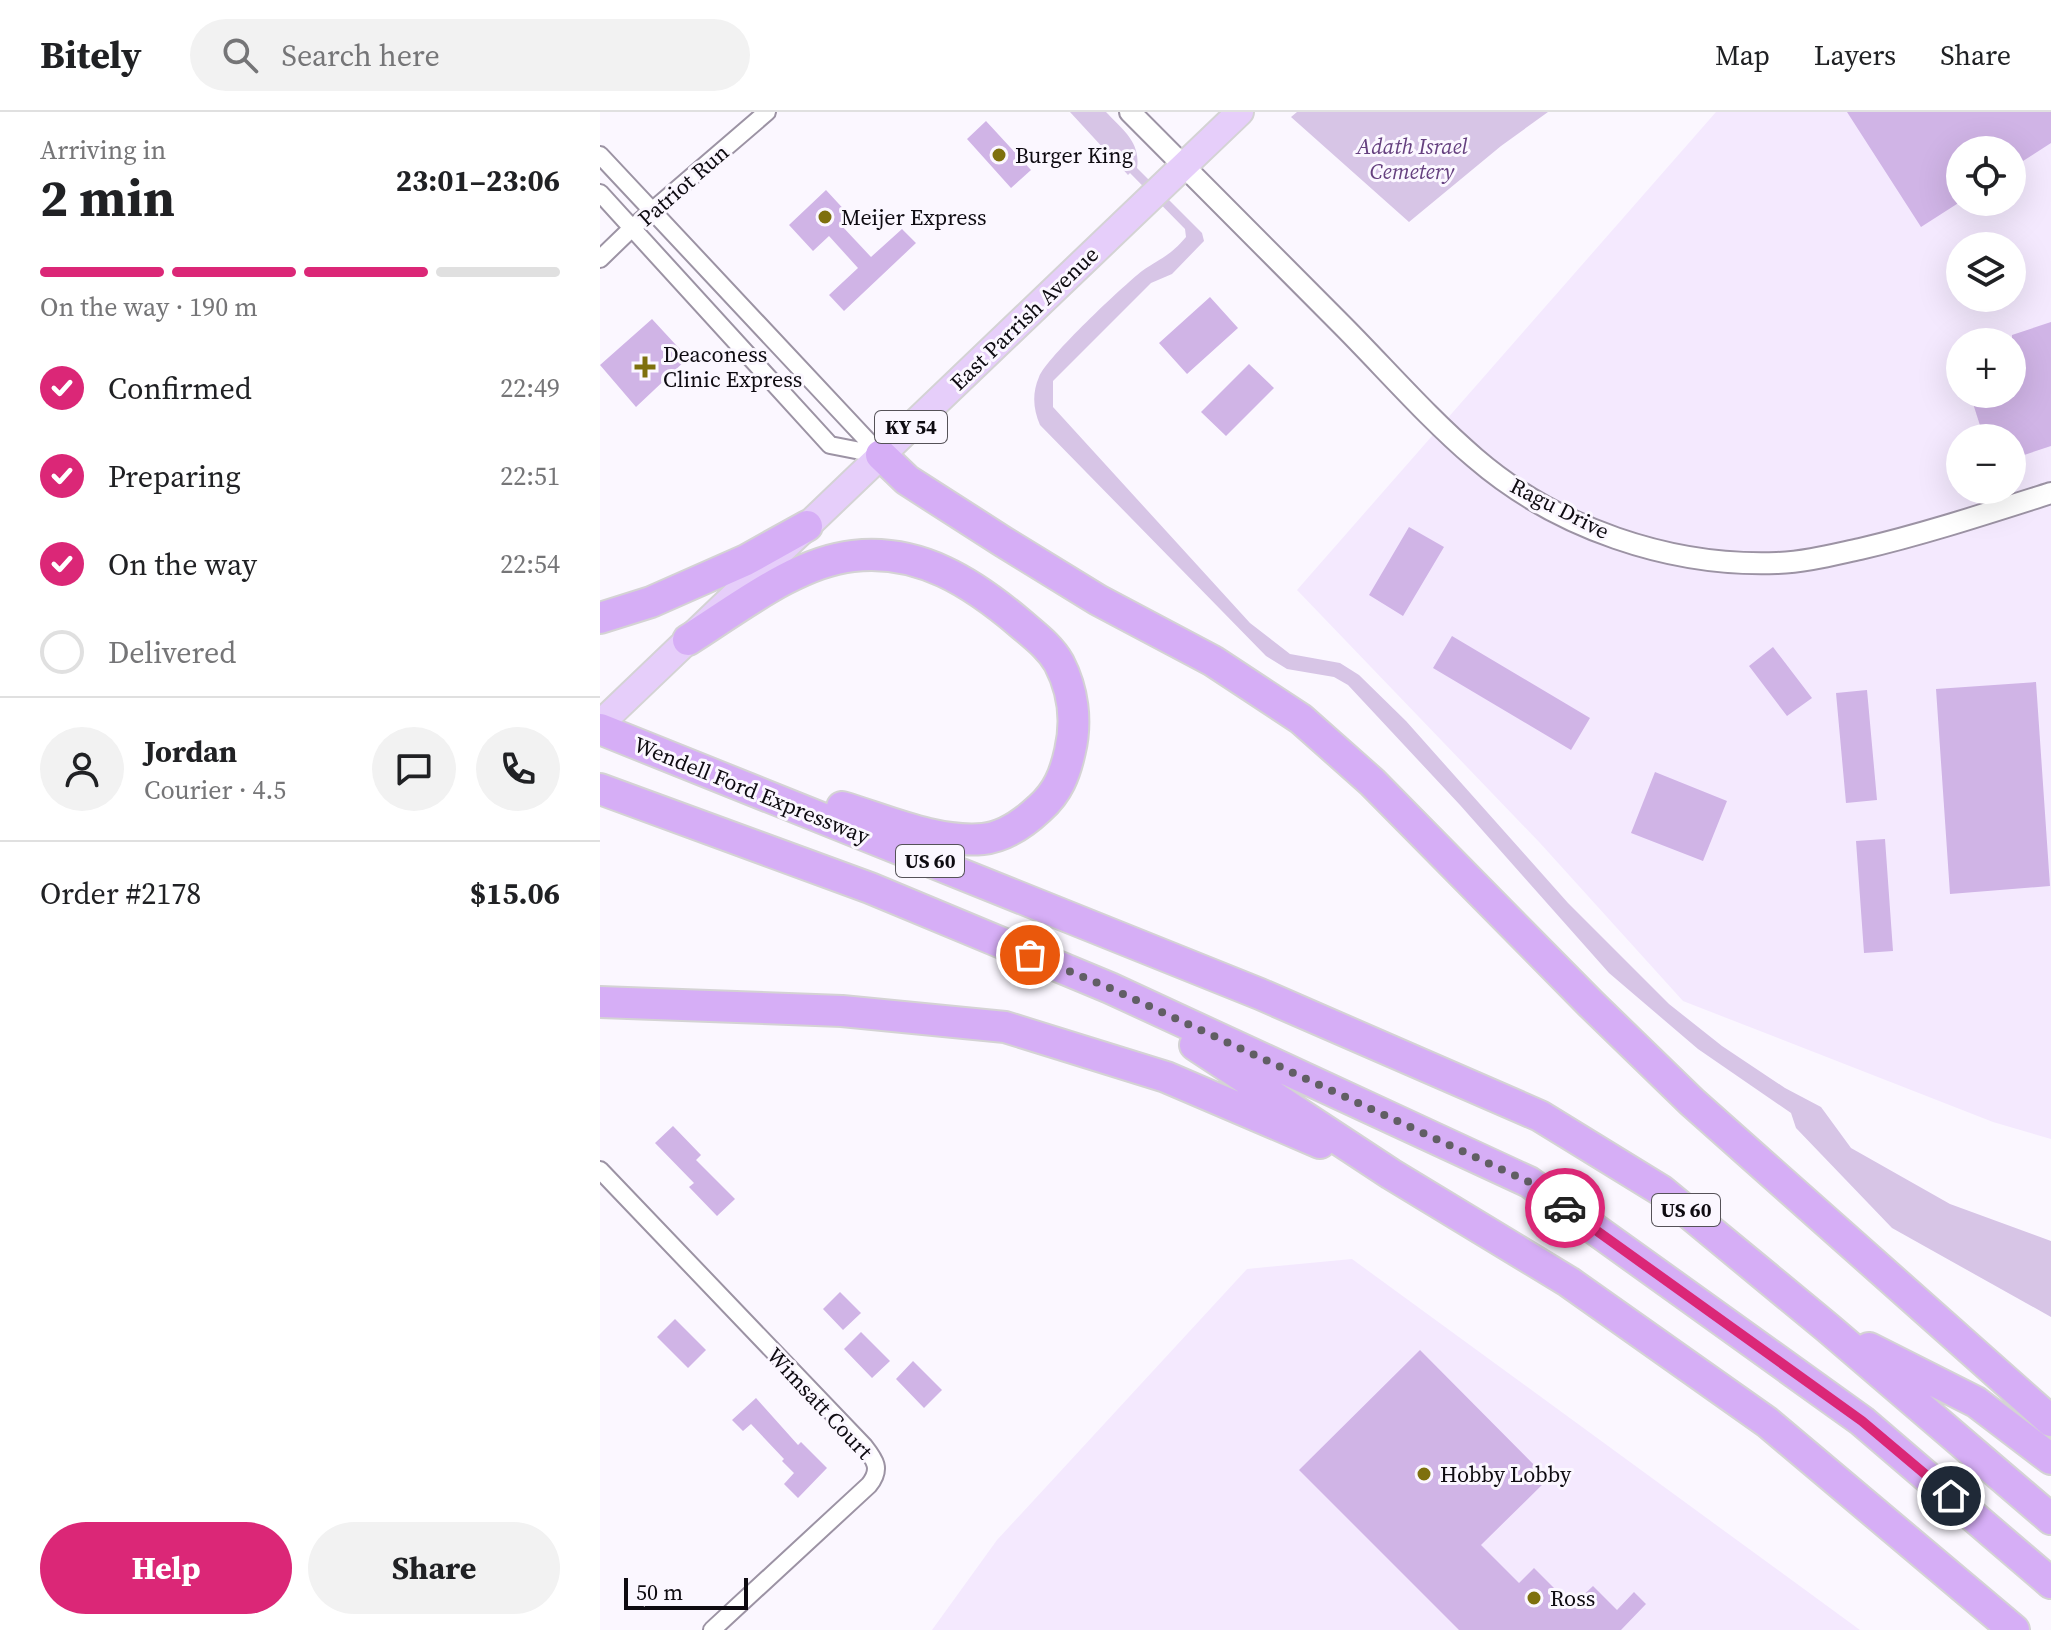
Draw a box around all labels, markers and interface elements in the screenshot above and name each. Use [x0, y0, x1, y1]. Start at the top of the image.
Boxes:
search box [190, 19, 750, 91]
text: Bitely [40, 29, 142, 81]
icon: search [218, 33, 262, 77]
text: Search here [282, 35, 440, 76]
text: Map [1715, 36, 1770, 74]
text: Layers [1814, 36, 1896, 74]
text: Share [1940, 36, 2011, 74]
park label: Adath Israel Cemetery [1354, 131, 1468, 186]
text: Arriving in [40, 132, 166, 168]
map controls [1946, 136, 2026, 504]
button: locate [1946, 136, 2026, 216]
street label: Patriot Run [631, 137, 735, 233]
place label: Burger King [1015, 140, 1133, 170]
marker: Burger King [990, 146, 1008, 164]
text: 23:01–23:06 [396, 160, 560, 201]
text: 2 min [40, 162, 175, 233]
place label: Meijer Express [841, 202, 987, 232]
marker: Meijer Express [816, 208, 834, 226]
button: layers [1946, 232, 2026, 312]
street label: East Parrish Avenue [943, 239, 1105, 397]
text: On the way · 190 m [40, 289, 258, 325]
button: + [1946, 328, 2026, 408]
place label: Deaconess Clinic Express [663, 339, 802, 394]
marker: Deaconess Clinic Express [634, 356, 656, 378]
icon: check [40, 366, 84, 410]
text: Confirmed [108, 368, 252, 409]
text: 22:49 [500, 370, 560, 406]
road number: KY 54 [875, 411, 947, 443]
button: − [1946, 424, 2026, 504]
icon: check [40, 454, 84, 498]
text: Preparing [108, 456, 241, 497]
text: 22:51 [500, 458, 560, 494]
street label: Ragu Drive [1505, 470, 1615, 546]
icon: check [40, 542, 84, 586]
text: On the way [108, 544, 257, 585]
text: 22:54 [500, 546, 560, 582]
text: Delivered [108, 632, 236, 673]
button: person [40, 727, 124, 811]
button: chat [372, 727, 456, 811]
button: phone [476, 727, 560, 811]
street label: Wendell Ford Expressway [630, 729, 875, 851]
text: Jordan [144, 731, 237, 772]
text: Courier · 4.5 [144, 772, 286, 808]
road number: US 60 [896, 845, 964, 877]
text: Order #2178 [40, 873, 201, 914]
text: $15.06 [470, 873, 560, 914]
pin [996, 921, 1064, 989]
icon: bag [1008, 933, 1052, 977]
courier [1525, 1168, 1605, 1248]
icon: car [1543, 1186, 1587, 1230]
road number: US 60 [1652, 1194, 1720, 1226]
street label: Wimsatt Court [760, 1341, 880, 1466]
place label: Hobby Lobby [1440, 1459, 1572, 1489]
pin [1917, 1462, 1985, 1530]
marker: Hobby Lobby [1415, 1465, 1433, 1483]
icon: home [1929, 1474, 1973, 1518]
button: Help [40, 1522, 292, 1614]
button: Share [308, 1522, 560, 1614]
scale bar [624, 1574, 748, 1610]
text: 50 m [636, 1577, 683, 1607]
place label: Ross [1550, 1583, 1595, 1613]
marker: Ross [1525, 1589, 1543, 1607]

